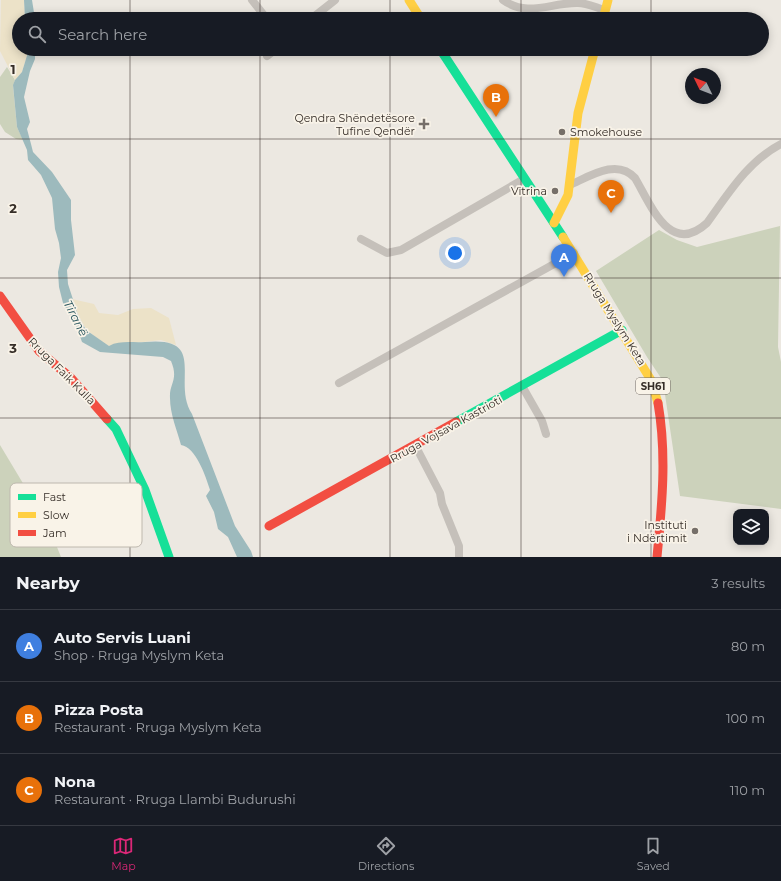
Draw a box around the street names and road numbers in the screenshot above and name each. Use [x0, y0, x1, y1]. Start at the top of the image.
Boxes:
street label: Rruga Myslym Keta [581, 270, 649, 368]
street label: Rruga Faik Kulla [25, 334, 99, 408]
road number: SH61 [636, 378, 670, 394]
street label: Rruga Vojsava Kastrioti [387, 392, 505, 466]

